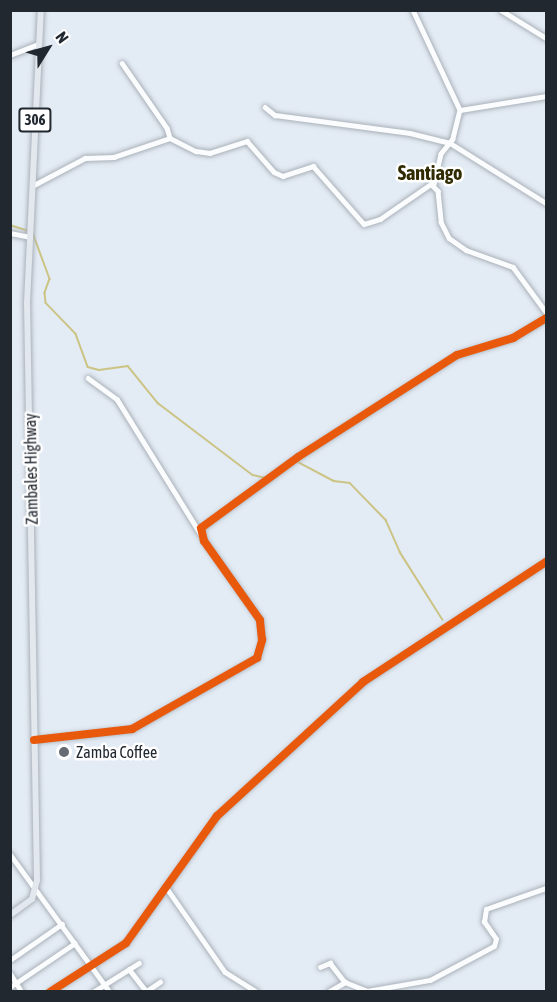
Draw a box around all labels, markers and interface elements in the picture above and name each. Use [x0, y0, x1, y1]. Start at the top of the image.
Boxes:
north arrow [18, 18, 78, 78]
text: N [52, 28, 72, 46]
road number: 306 [17, 108, 53, 132]
district label: Santiago [398, 160, 462, 184]
street label: Zambales Highway [20, 413, 42, 525]
place label: Zamba Coffee [76, 742, 157, 762]
marker: Zamba Coffee [57, 745, 71, 759]

